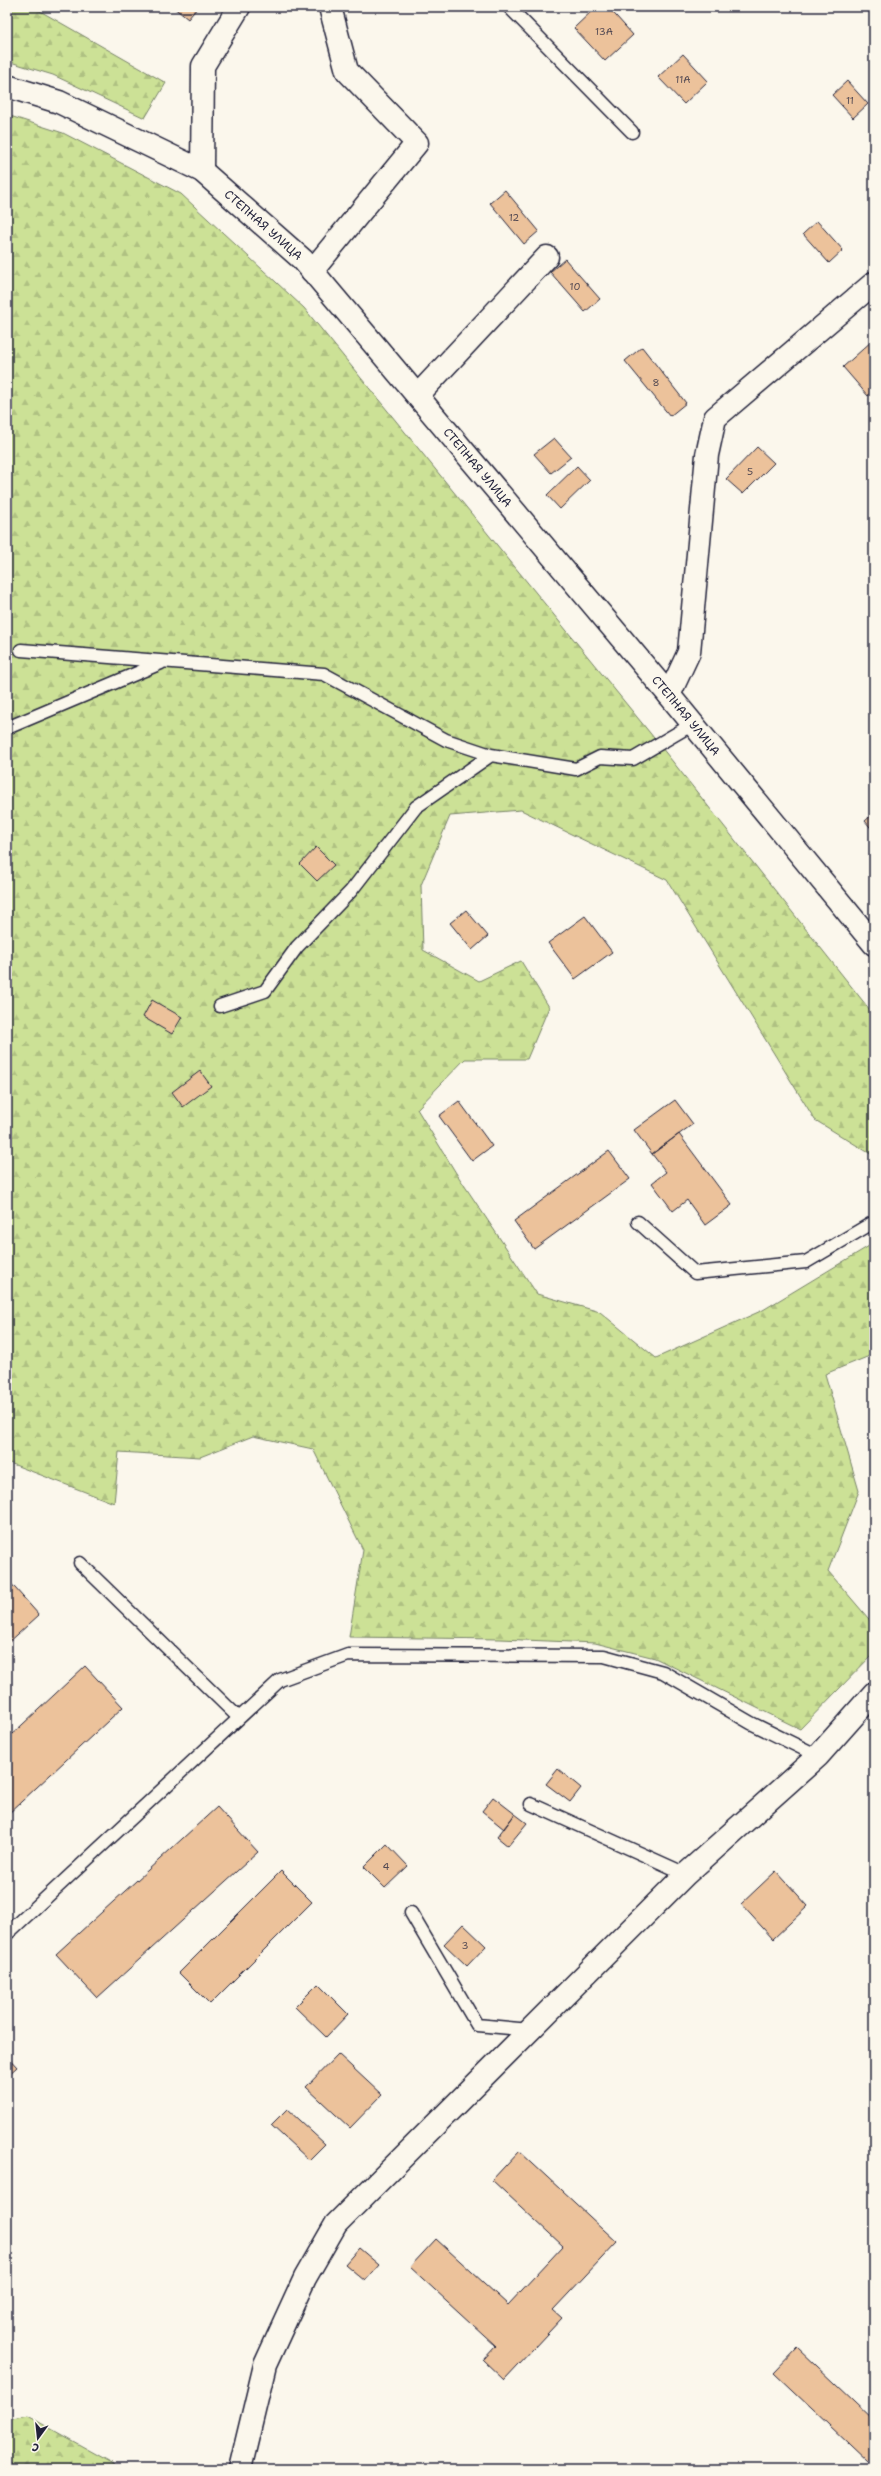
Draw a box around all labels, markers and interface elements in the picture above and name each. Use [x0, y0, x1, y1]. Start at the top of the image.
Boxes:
house number: 13А [595, 25, 613, 38]
house number: 11А [675, 73, 691, 86]
house number: 11 [846, 94, 854, 107]
street label: СТЕПНАЯ УЛИЦА [221, 186, 306, 264]
house number: 12 [509, 211, 519, 224]
house number: 10 [570, 280, 580, 293]
house number: 8 [653, 376, 660, 389]
street label: СТЕПНАЯ УЛИЦА [440, 424, 516, 511]
house number: 5 [747, 465, 753, 478]
street label: СТЕПНАЯ УЛИЦА [648, 672, 724, 759]
house number: 4 [383, 1860, 390, 1873]
house number: 3 [462, 1939, 469, 1952]
north arrow [18, 2418, 58, 2458]
text: С [30, 2439, 41, 2455]

